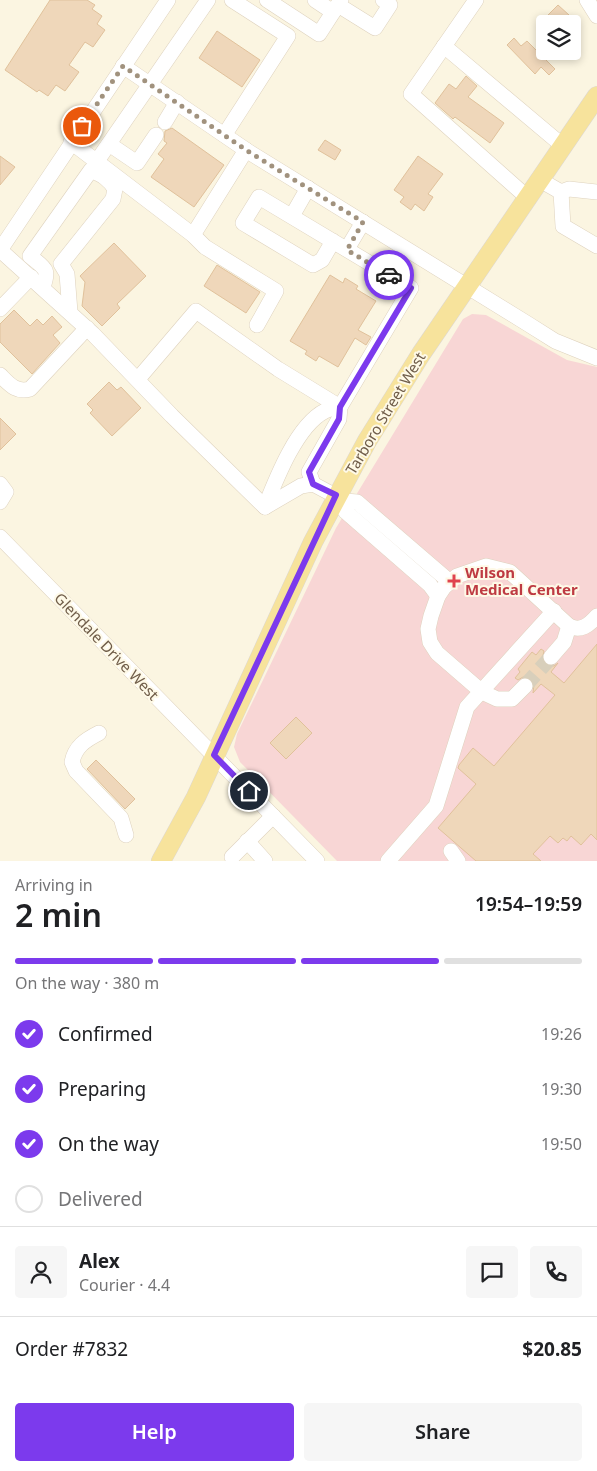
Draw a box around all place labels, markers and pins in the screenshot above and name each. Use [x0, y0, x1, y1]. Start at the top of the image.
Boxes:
pin [61, 105, 103, 147]
place label: Wilson Medical Center [465, 562, 578, 599]
marker: Wilson Medical Center [447, 574, 461, 588]
pin [228, 770, 270, 812]

